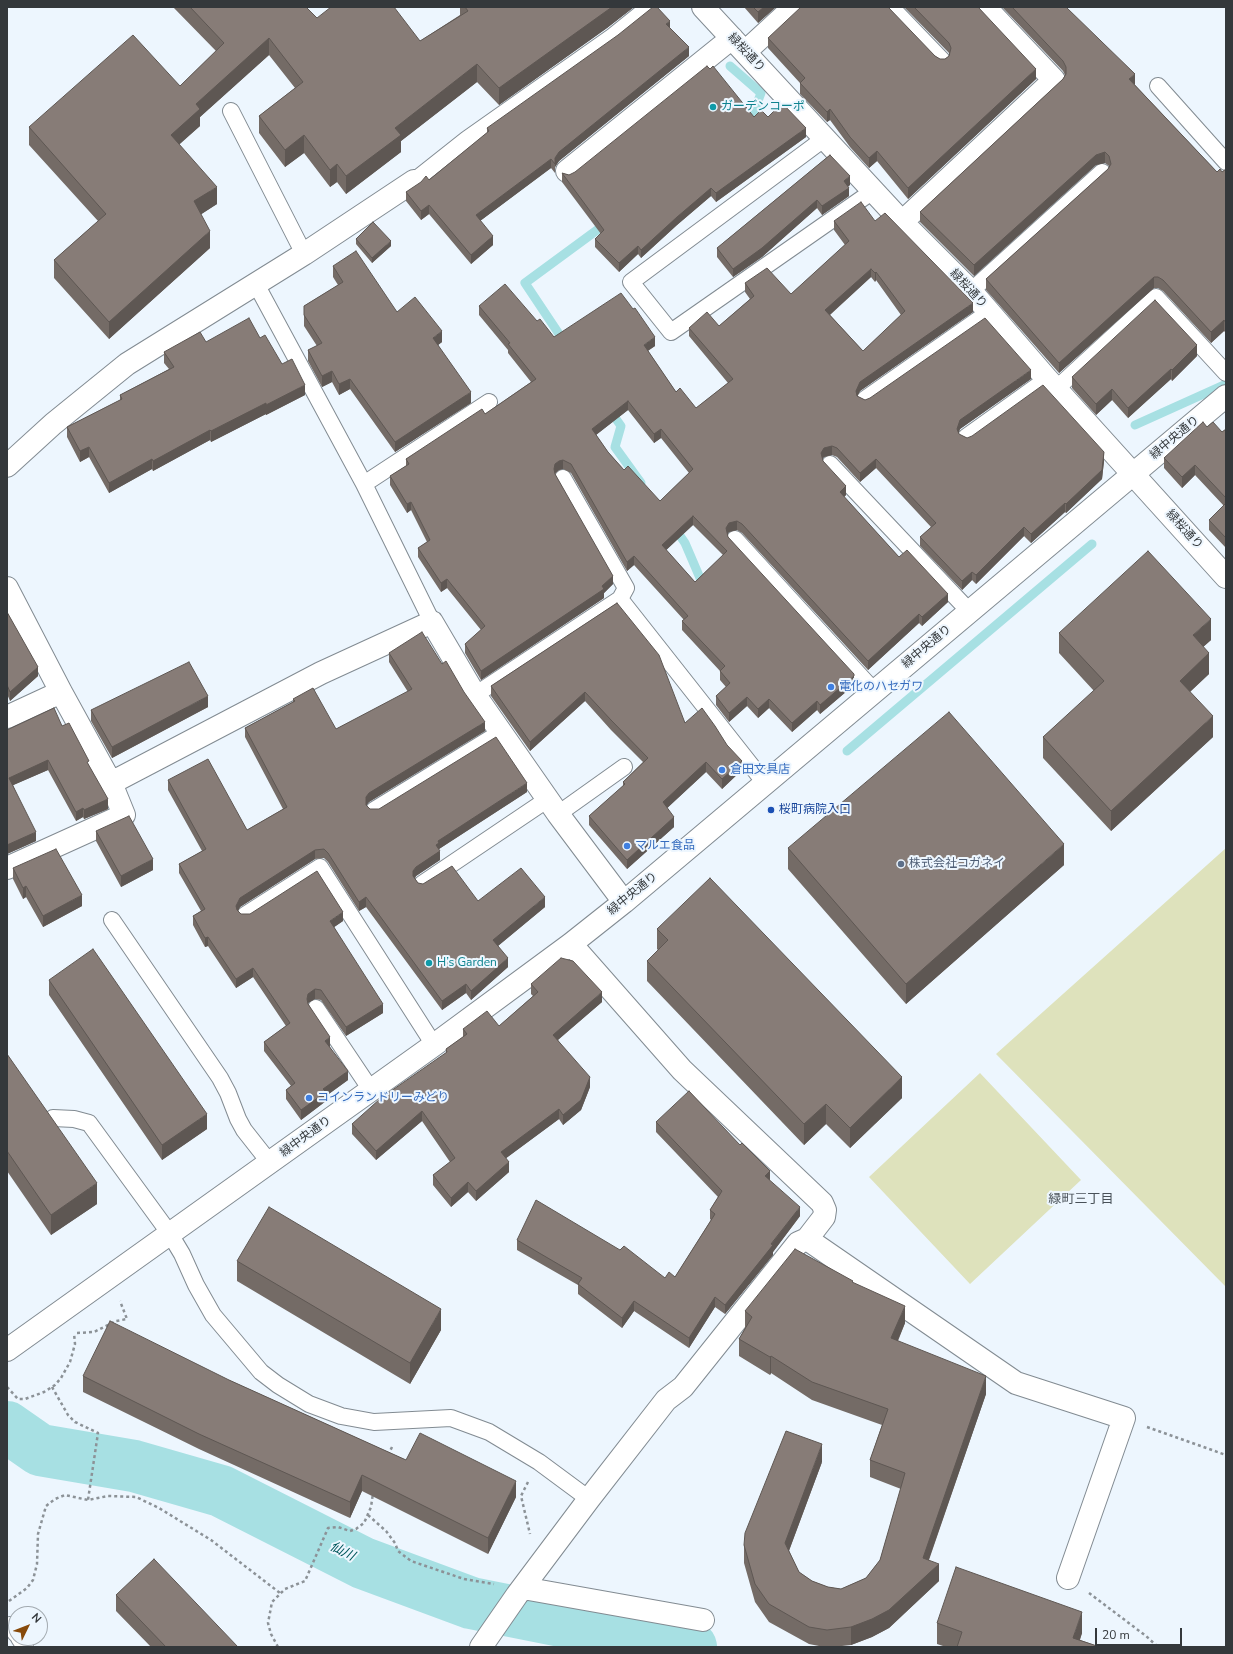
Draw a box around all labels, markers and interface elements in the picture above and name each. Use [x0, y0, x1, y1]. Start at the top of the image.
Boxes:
street label: 緑桜通り [724, 31, 768, 75]
place label: ガーデンコーポ [721, 100, 805, 114]
marker: ガーデンコーポ [708, 102, 718, 112]
street label: 緑桜通り [946, 267, 990, 311]
street label: 緑中央通り [1147, 413, 1203, 463]
street label: 緑桜通り [1163, 507, 1205, 553]
street label: 緑中央通り [899, 622, 955, 672]
place label: 電化のハセガワ [839, 680, 923, 694]
marker: 電化のハセガワ [826, 682, 836, 692]
place label: 倉田文具店 [730, 763, 790, 777]
marker: 倉田文具店 [717, 765, 727, 775]
place label: 桜町病院入口 [779, 803, 851, 817]
marker: 桜町病院入口 [766, 805, 776, 815]
place label: マルエ食品 [635, 839, 695, 853]
marker: マルエ食品 [622, 841, 632, 851]
place label: 株式会社コガネイ [909, 857, 1005, 871]
marker: 株式会社コガネイ [896, 859, 906, 869]
street label: 緑中央通り [605, 870, 661, 918]
place label: H’s Garden [437, 956, 497, 970]
marker: H’s Garden [424, 958, 434, 968]
place label: コインランドリーみどり [317, 1091, 449, 1105]
marker: コインランドリーみどり [304, 1093, 314, 1103]
street label: 緑中央通り [277, 1114, 335, 1160]
district label: 緑町三丁目 [1049, 1192, 1113, 1208]
water label: 仙川 [327, 1539, 357, 1565]
north arrow [8, 1606, 48, 1646]
text: N [28, 1610, 45, 1626]
scale bar [1097, 1620, 1184, 1646]
text: 20 m [1102, 1627, 1130, 1643]

